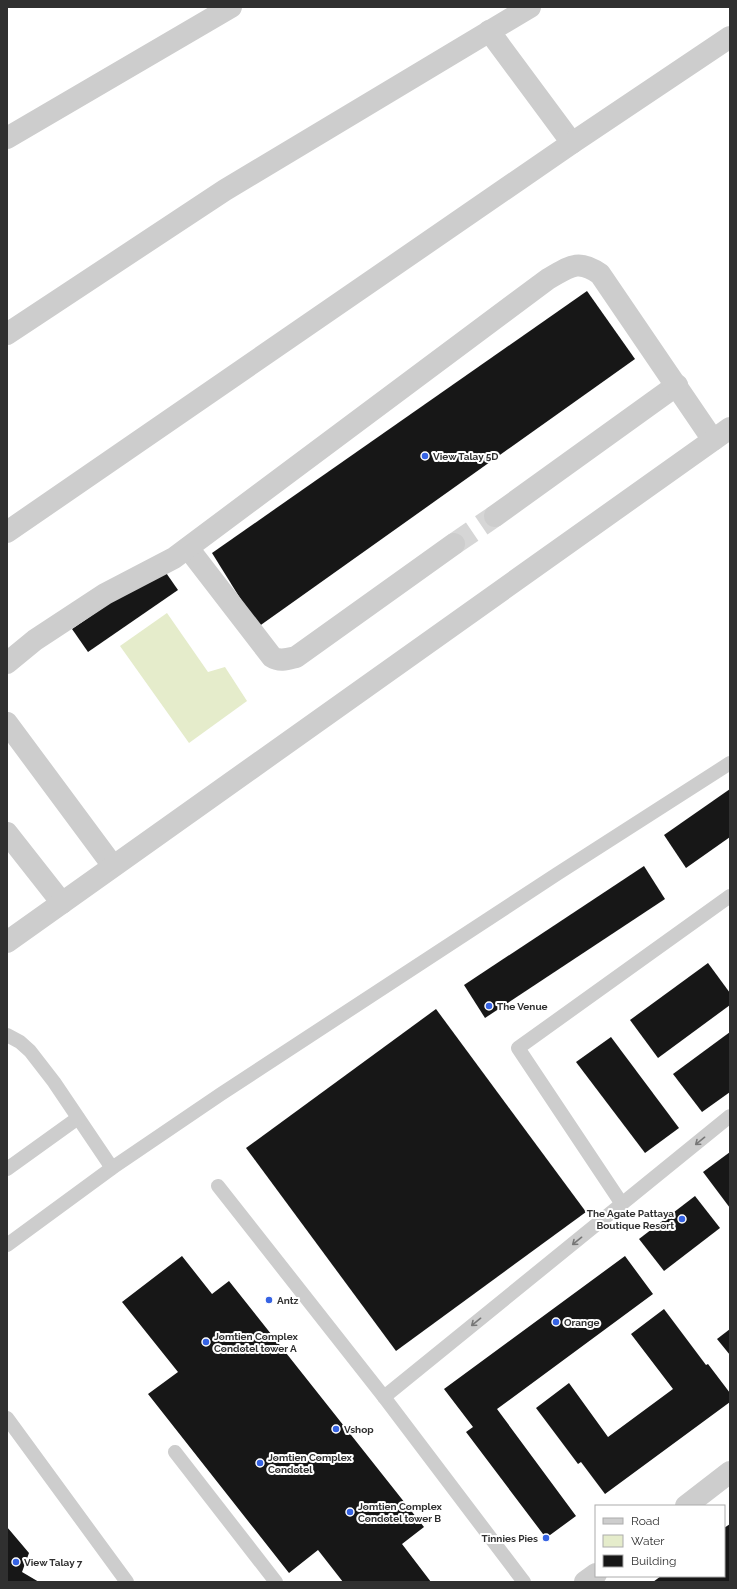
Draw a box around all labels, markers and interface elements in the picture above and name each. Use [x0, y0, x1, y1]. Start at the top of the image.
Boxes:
marker: View Talay 5D [420, 451, 430, 461]
place label: View Talay 5D [433, 451, 499, 462]
marker: The Venue [484, 1001, 494, 1011]
place label: The Venue [497, 1001, 548, 1012]
one-way arrow [694, 1137, 705, 1145]
place label: The Agate Pattaya Boutique Resort [587, 1208, 674, 1231]
marker: The Agate Pattaya Boutique Resort [677, 1214, 687, 1224]
one-way arrow [572, 1236, 583, 1245]
marker: Antz [264, 1295, 274, 1305]
place label: Antz [277, 1295, 299, 1306]
marker: Orange [551, 1317, 561, 1327]
place label: Orange [564, 1317, 599, 1328]
one-way arrow [471, 1318, 482, 1327]
place label: Jomtien Complex Condotel tower A [214, 1331, 298, 1354]
marker: Jomtien Complex Condotel tower A [201, 1337, 211, 1347]
marker: Vshop [331, 1424, 341, 1434]
place label: Vshop [344, 1424, 374, 1435]
place label: Jomtien Complex Condotel [268, 1452, 352, 1475]
marker: Jomtien Complex Condotel [255, 1458, 265, 1468]
place label: Jomtien Complex Condotel tower B [358, 1501, 442, 1524]
legend [595, 1505, 725, 1577]
marker: Jomtien Complex Condotel tower B [345, 1507, 355, 1517]
text: Road [631, 1514, 660, 1528]
place label: Tinnies Pies [482, 1533, 538, 1544]
marker: Tinnies Pies [541, 1533, 551, 1543]
text: Water [631, 1534, 665, 1548]
text: Building [631, 1554, 677, 1568]
marker: View Talay 7 [11, 1557, 21, 1567]
place label: View Talay 7 [24, 1557, 83, 1568]

